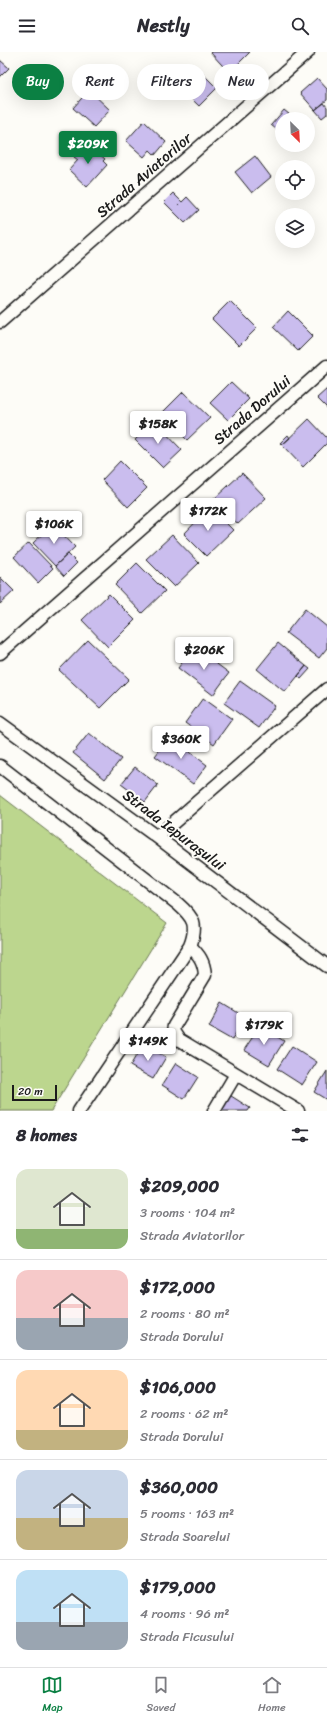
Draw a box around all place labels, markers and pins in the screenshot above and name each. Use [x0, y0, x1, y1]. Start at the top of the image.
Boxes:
pin: $209K [60, 131, 116, 165]
pin: $158K [130, 411, 186, 445]
pin: $172K [180, 498, 236, 532]
pin: $106K [26, 511, 82, 545]
pin: $206K [176, 637, 232, 671]
pin: $360K [153, 726, 209, 760]
pin: $179K [236, 1012, 292, 1046]
pin: $149K [120, 1028, 176, 1062]

